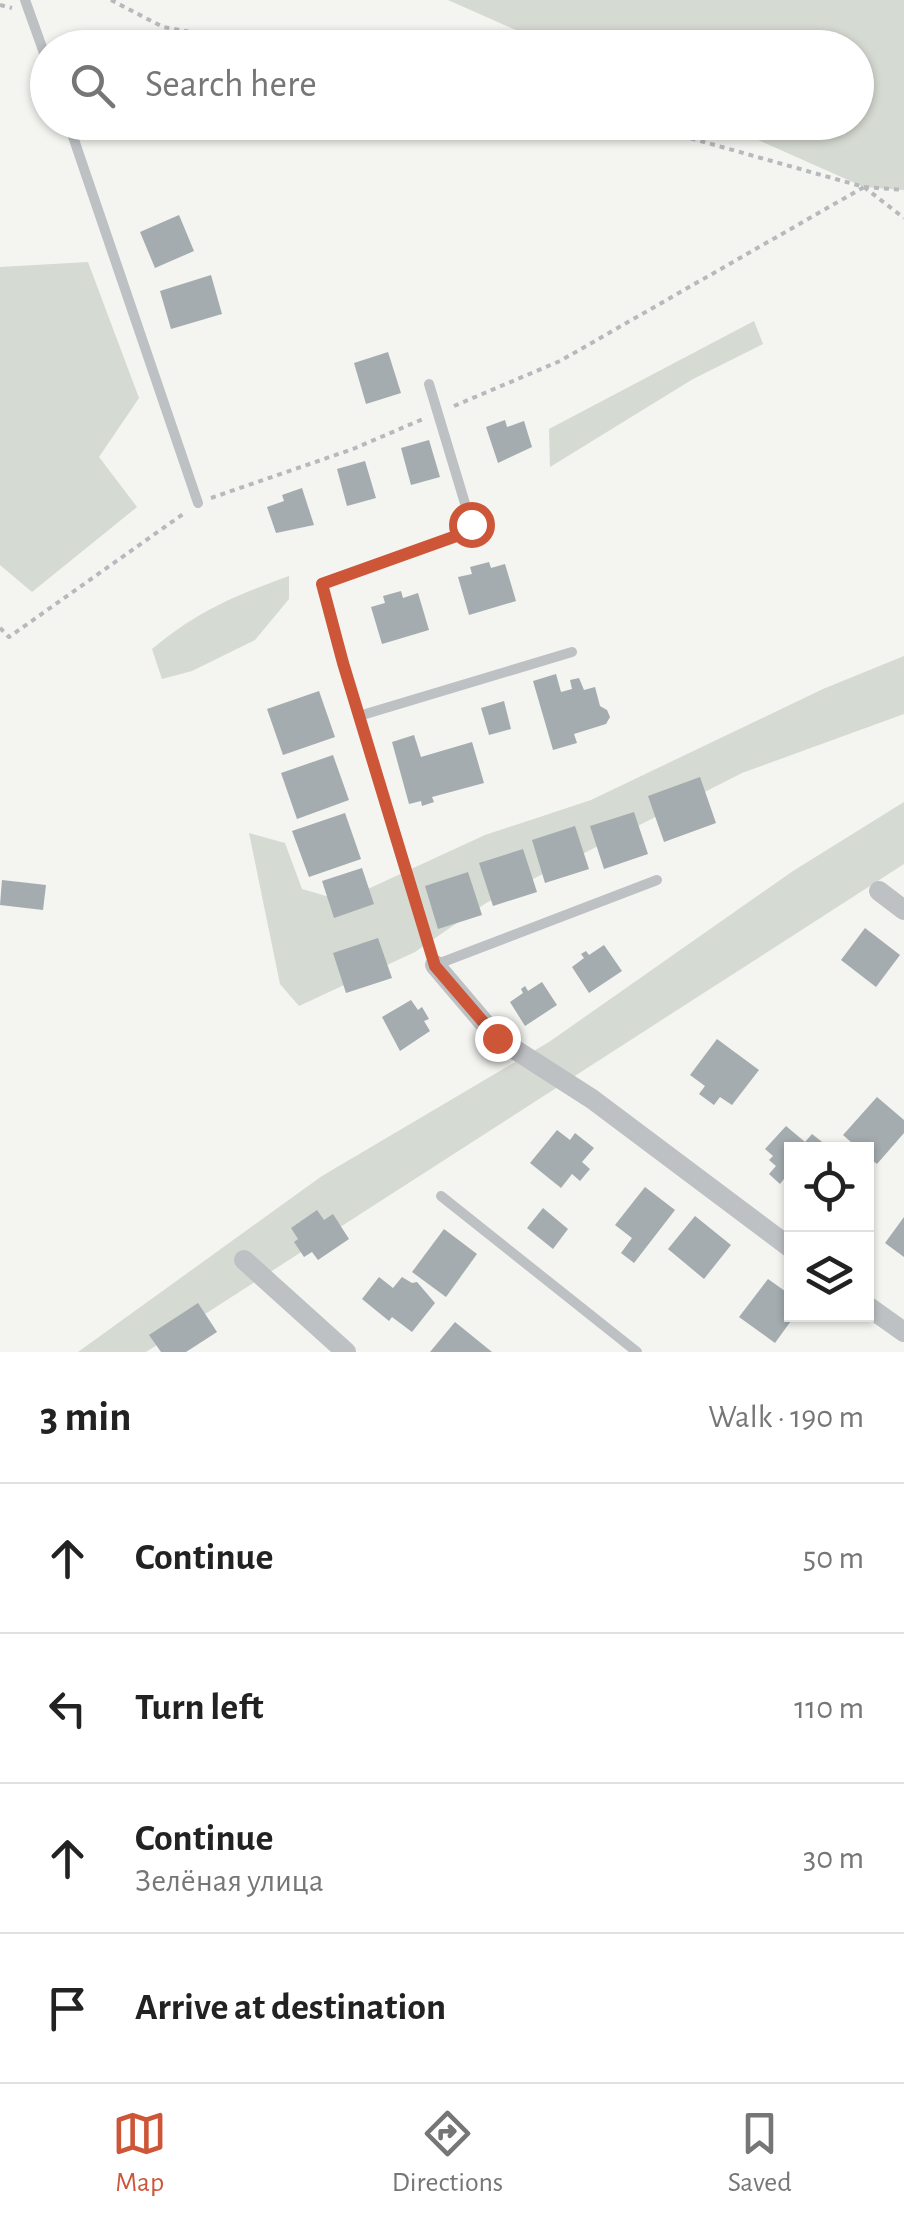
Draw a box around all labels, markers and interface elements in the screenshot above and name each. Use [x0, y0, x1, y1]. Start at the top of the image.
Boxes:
search box [30, 30, 874, 140]
icon: search [65, 58, 120, 113]
text: Search here [145, 66, 317, 104]
route start [449, 502, 495, 548]
route end [475, 1016, 521, 1062]
map controls [784, 1142, 874, 1322]
button: locate [784, 1142, 874, 1232]
button: layers [784, 1232, 874, 1322]
text: 3 min [40, 1396, 132, 1438]
text: Walk · 190 m [708, 1401, 864, 1433]
icon: ahead [40, 1531, 95, 1586]
text: Continue [135, 1539, 273, 1577]
text: 50 m [803, 1542, 864, 1574]
icon: left [40, 1681, 95, 1736]
text: Turn left [135, 1689, 263, 1727]
text: 110 m [794, 1692, 864, 1724]
text: Continue [135, 1820, 273, 1858]
icon: ahead [40, 1831, 95, 1886]
text: 30 m [803, 1842, 864, 1874]
text: Зелёная улица [135, 1865, 324, 1897]
icon: arrive [40, 1981, 95, 2036]
text: Arrive at destination [135, 1989, 446, 2027]
tab: Map [112, 2106, 167, 2200]
tab: Directions [392, 2106, 503, 2200]
tab: Saved [728, 2106, 792, 2200]

